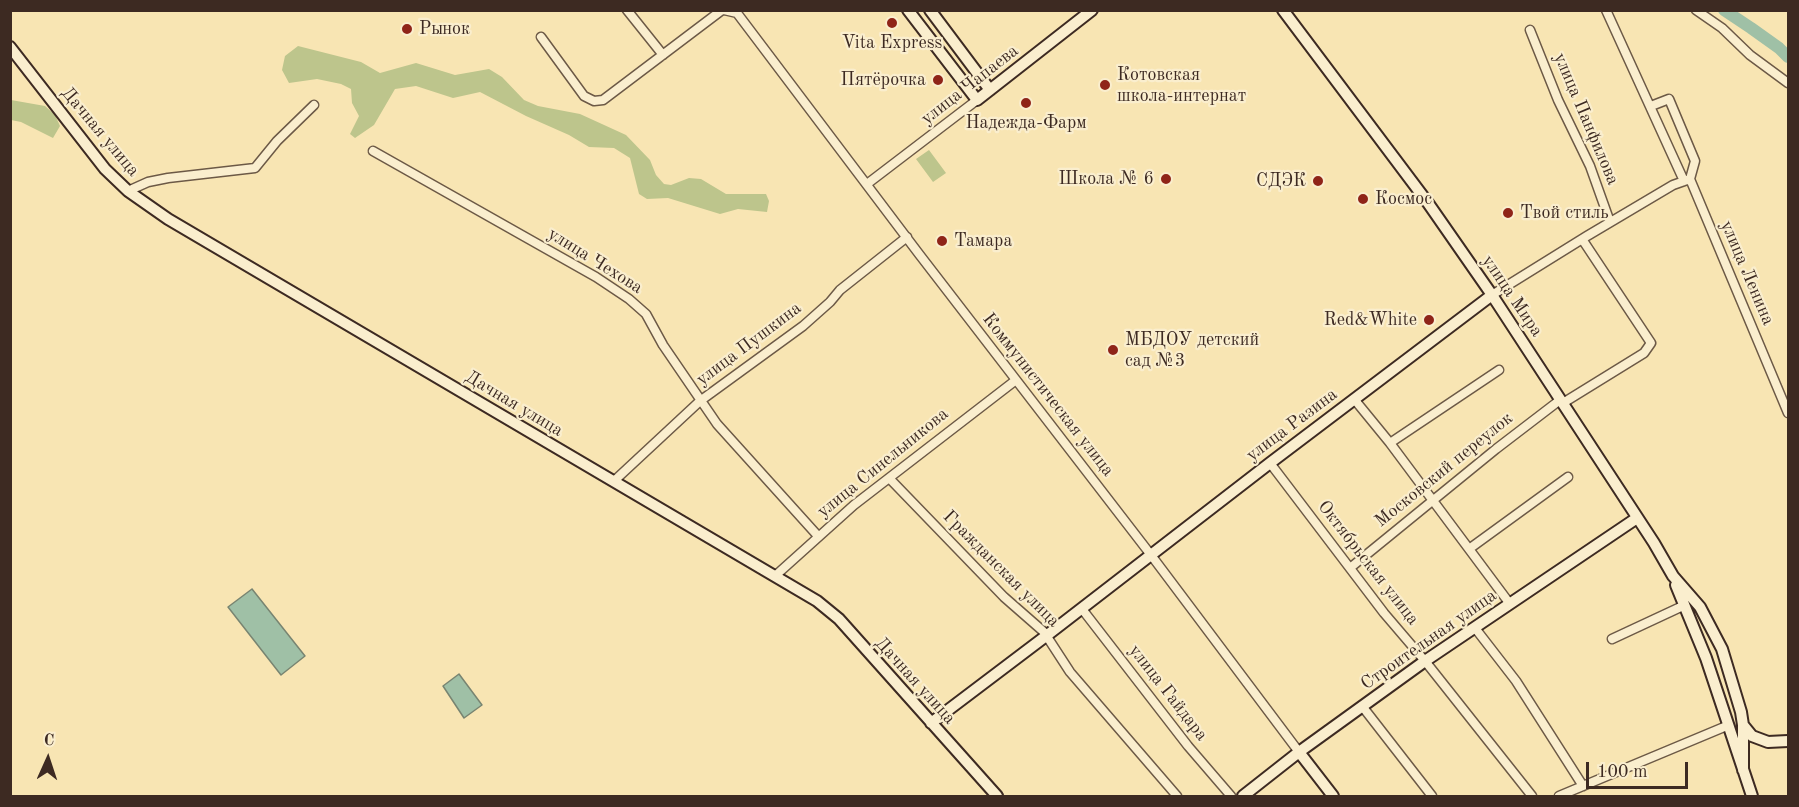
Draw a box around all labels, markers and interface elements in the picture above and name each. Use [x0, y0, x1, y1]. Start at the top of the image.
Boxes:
marker: Vita Express [885, 16, 899, 30]
place label: Рынок [419, 18, 470, 40]
marker: Рынок [400, 22, 414, 36]
place label: Vita Express [842, 32, 942, 54]
street label: улица Чапаева [917, 40, 1023, 130]
street label: улица Панфилова [1548, 50, 1624, 188]
place label: Котовская школа-интернат [1117, 64, 1246, 106]
place label: Пятёрочка [841, 69, 926, 91]
marker: Пятёрочка [931, 73, 945, 87]
marker: Котовская школа-интернат [1098, 78, 1112, 92]
street label: Дачная улица [56, 83, 144, 181]
marker: Надежда-Фарм [1019, 96, 1033, 110]
place label: Надежда-Фарм [965, 112, 1087, 134]
place label: Школа № 6 [1058, 168, 1154, 190]
place label: СДЭК [1256, 170, 1306, 192]
marker: Школа № 6 [1159, 172, 1173, 186]
marker: СДЭК [1311, 174, 1325, 188]
place label: Космос [1375, 188, 1432, 210]
marker: Космос [1356, 192, 1370, 206]
place label: Твой стиль [1520, 202, 1609, 224]
marker: Твой стиль [1501, 206, 1515, 220]
street label: улица Ленина [1715, 217, 1779, 329]
street label: улица Чехова [544, 223, 646, 299]
place label: Тамара [954, 230, 1012, 252]
marker: Тамара [935, 234, 949, 248]
street label: улица Мира [1477, 251, 1547, 341]
street label: улица Пушкина [692, 297, 806, 391]
street label: Коммунистическая улица [977, 309, 1119, 481]
place label: Red&White [1324, 309, 1417, 331]
marker: Red&White [1422, 313, 1436, 327]
place label: МБДОУ детский сад №3 [1125, 329, 1259, 372]
marker: МБДОУ детский сад №3 [1106, 343, 1120, 357]
street label: Дачная улица [461, 366, 567, 442]
street label: улица Разина [1242, 384, 1342, 466]
street label: улица Синельникова [813, 403, 953, 523]
street label: Московский переулок [1371, 408, 1517, 532]
street label: Октябрьская улица [1313, 496, 1423, 630]
street label: Гражданская улица [938, 506, 1064, 632]
street label: Строительная улица [1357, 585, 1501, 695]
street label: Дачная улица [870, 633, 960, 729]
street label: улица Гайдара [1124, 641, 1212, 745]
north arrow [18, 729, 78, 789]
text: С [43, 733, 55, 749]
scale bar [1589, 750, 1691, 788]
text: 100 m [1597, 763, 1648, 781]

